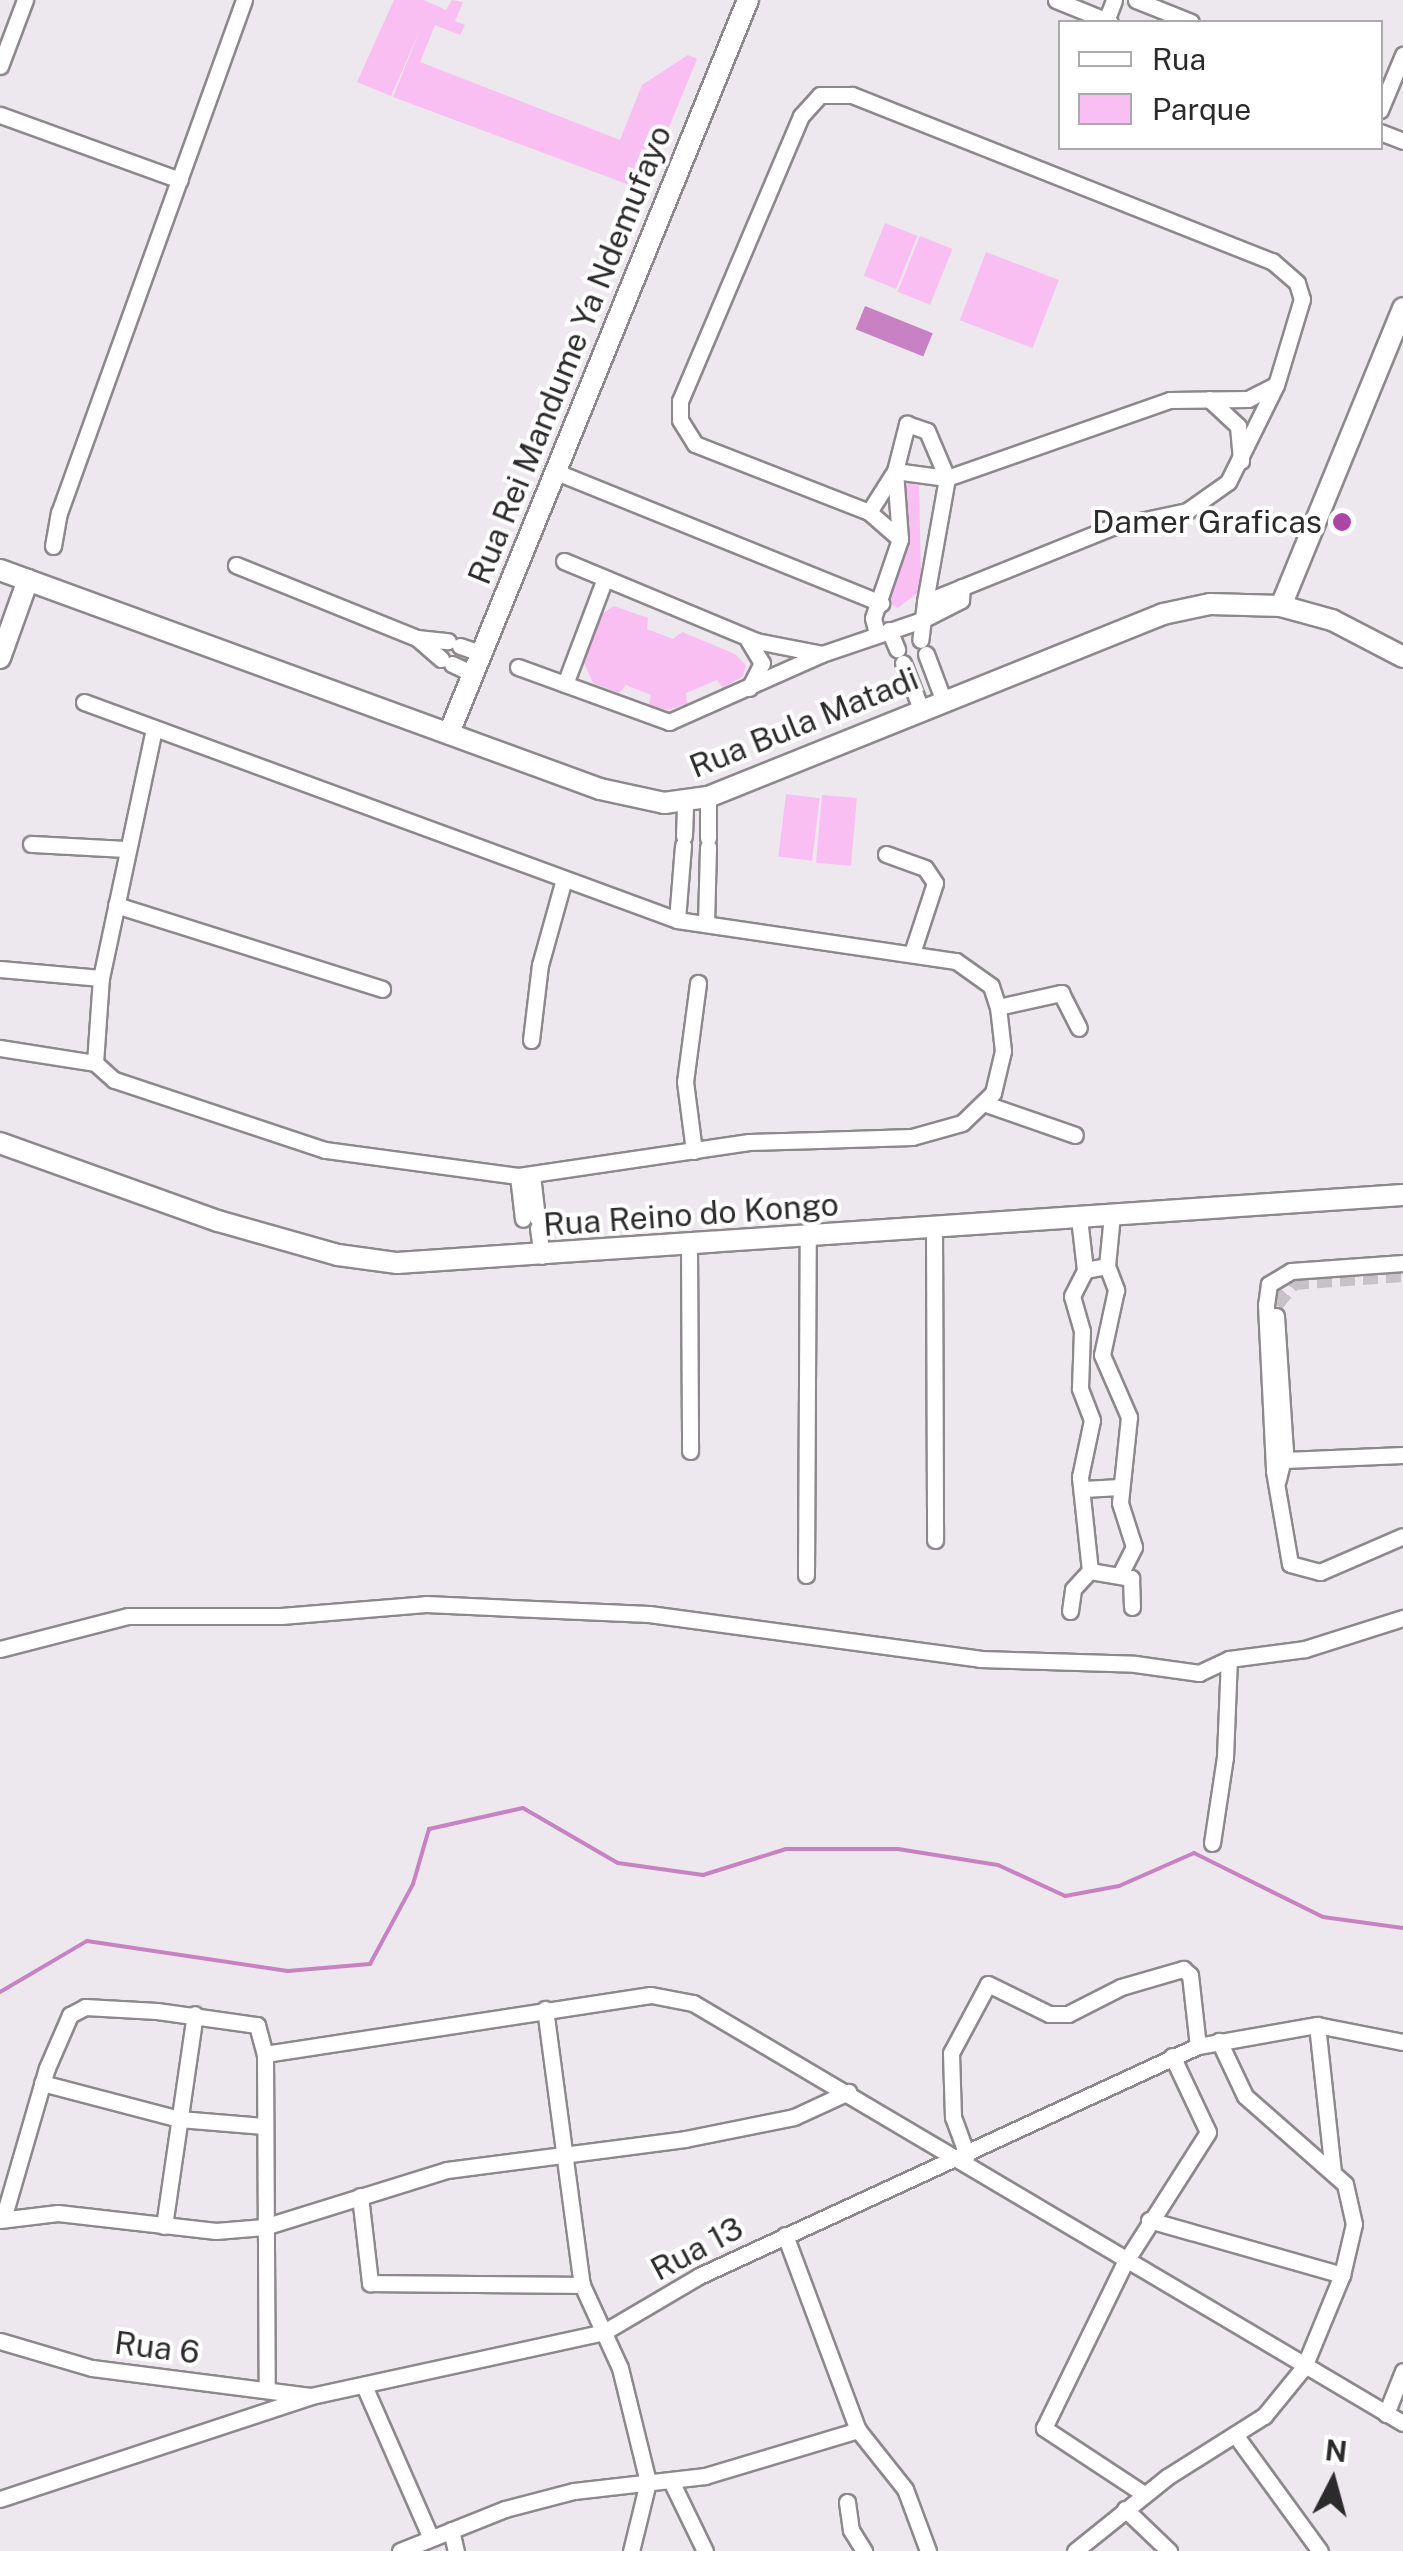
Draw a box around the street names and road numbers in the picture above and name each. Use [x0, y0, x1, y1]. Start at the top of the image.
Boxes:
street label: Rua Rei Mandume Ya Ndemufayo [460, 120, 680, 590]
street label: Rua Bula Matadi [684, 660, 924, 786]
street label: Rua Reino do Kongo [541, 1185, 841, 1245]
street label: Rua 13 [644, 2209, 750, 2289]
street label: Rua 6 [112, 2324, 202, 2372]

